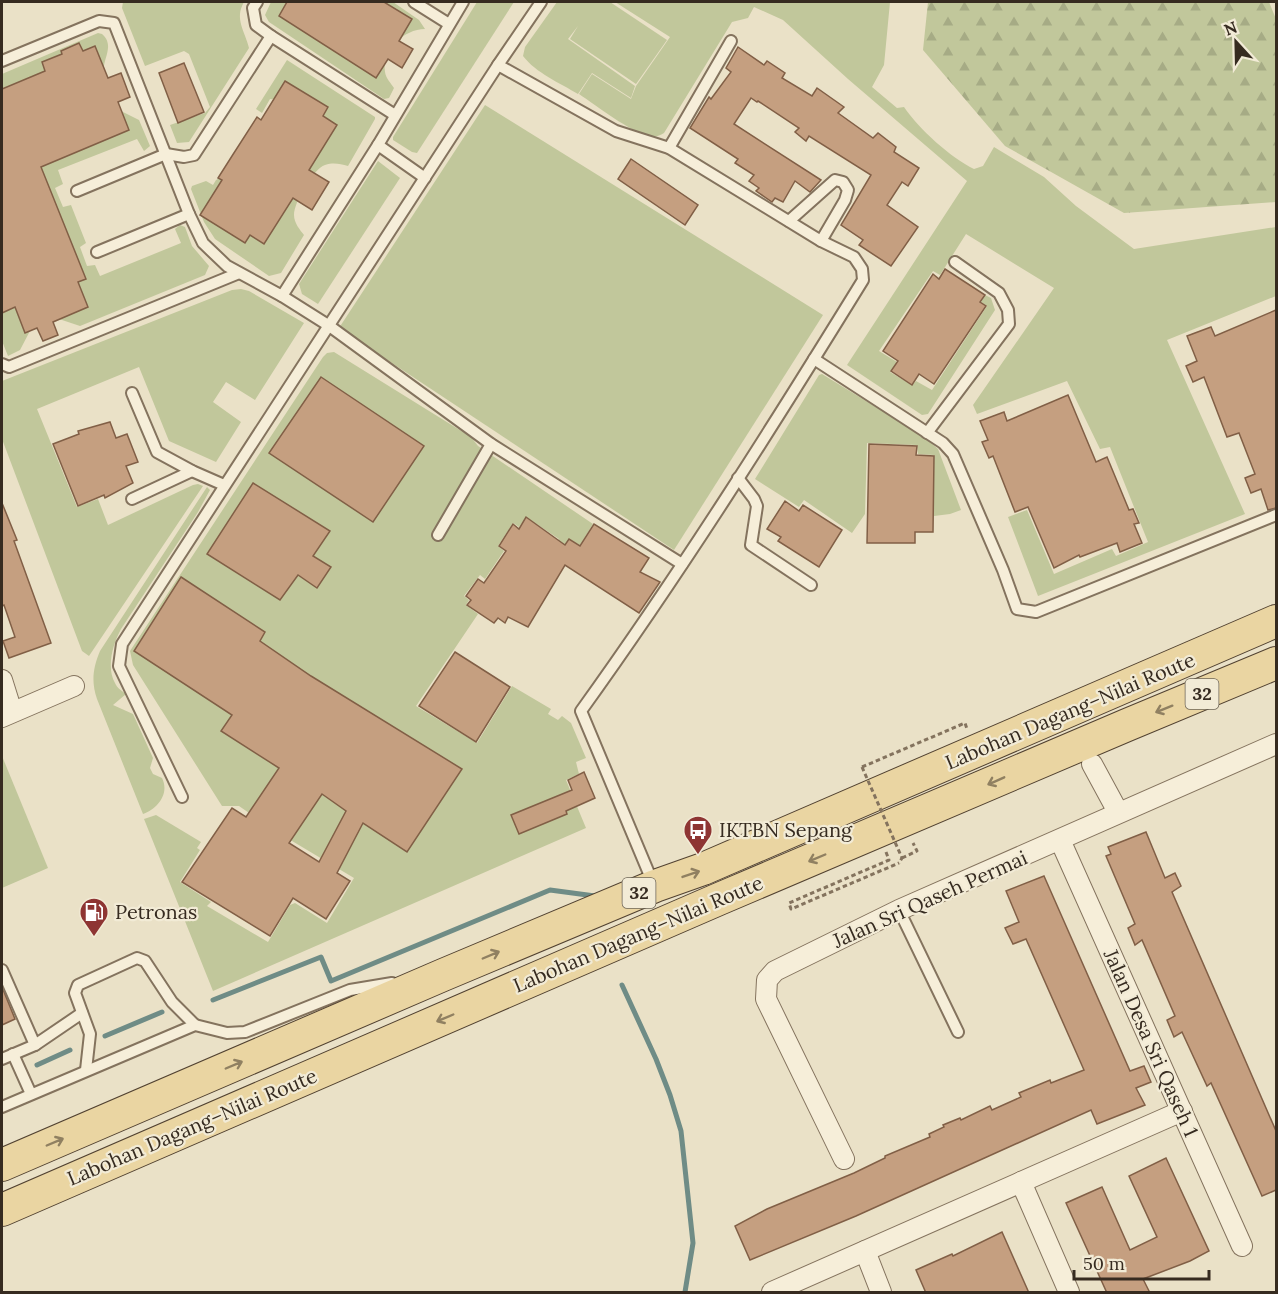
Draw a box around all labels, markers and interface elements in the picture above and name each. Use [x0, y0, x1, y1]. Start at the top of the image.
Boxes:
north arrow [1206, 12, 1266, 72]
text: N [1221, 17, 1240, 40]
street label: Labohan Dagang–Nilai Route [941, 646, 1198, 775]
road number: 32 [1186, 679, 1218, 709]
one-way arrow [1155, 704, 1174, 715]
one-way arrow [988, 776, 1006, 787]
bus stop icon: IKTBN Sepang [682, 814, 714, 856]
place label: IKTBN Sepang [719, 817, 853, 842]
street label: Jalan Sri Qaseh Permai [828, 844, 1031, 953]
one-way arrow [809, 853, 827, 864]
one-way arrow [681, 867, 700, 878]
street label: Labohan Dagang–Nilai Route [509, 869, 766, 998]
road number: 32 [622, 878, 656, 908]
fuel station icon: Petronas [78, 896, 110, 938]
place label: Petronas [115, 899, 197, 924]
street label: Jalan Desa Sri Qaseh 1 [1098, 944, 1204, 1141]
one-way arrow [481, 949, 499, 960]
one-way arrow [436, 1013, 454, 1024]
one-way arrow [225, 1059, 243, 1070]
street label: Labohan Dagang–Nilai Route [63, 1062, 320, 1191]
one-way arrow [46, 1136, 64, 1147]
scale bar [1074, 1243, 1209, 1281]
text: 50 m [1083, 1252, 1125, 1275]

